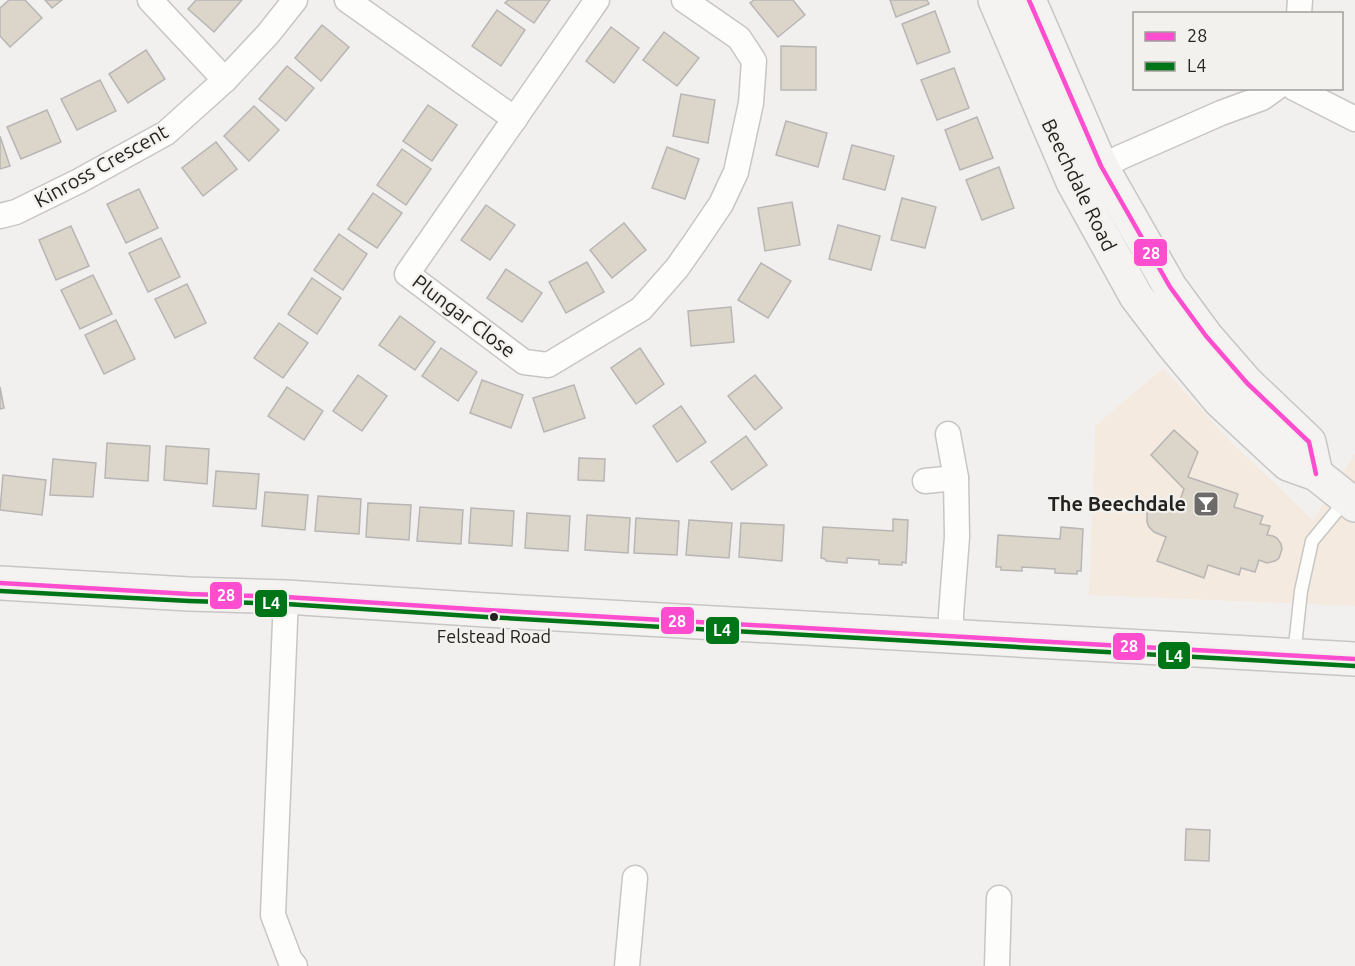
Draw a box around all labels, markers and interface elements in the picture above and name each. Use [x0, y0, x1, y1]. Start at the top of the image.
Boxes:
legend [1133, 12, 1343, 90]
text: 28 [1187, 25, 1207, 45]
text: L4 [1187, 55, 1206, 75]
street label: Beechdale Road [1037, 115, 1121, 255]
street label: Kinross Crescent [30, 119, 172, 212]
line badge: 28 [1133, 238, 1168, 267]
text: 28 [1142, 244, 1160, 262]
street label: Plungar Close [408, 269, 520, 362]
bar icon: The Beechdale [1191, 489, 1221, 519]
place label: The Beechdale [1048, 492, 1186, 515]
line badge: 28 [209, 581, 243, 610]
text: 28 [217, 586, 235, 604]
line badge: L4 [254, 589, 288, 618]
text: L4 [262, 594, 280, 612]
line badge: 28 [660, 606, 695, 635]
marker: Felstead Road [488, 611, 500, 623]
text: 28 [668, 612, 686, 630]
line badge: L4 [705, 616, 740, 645]
text: L4 [713, 621, 731, 639]
place label: Felstead Road [437, 626, 551, 646]
line badge: 28 [1112, 632, 1146, 661]
text: 28 [1120, 637, 1138, 655]
line badge: L4 [1157, 641, 1191, 670]
text: L4 [1165, 647, 1183, 665]

